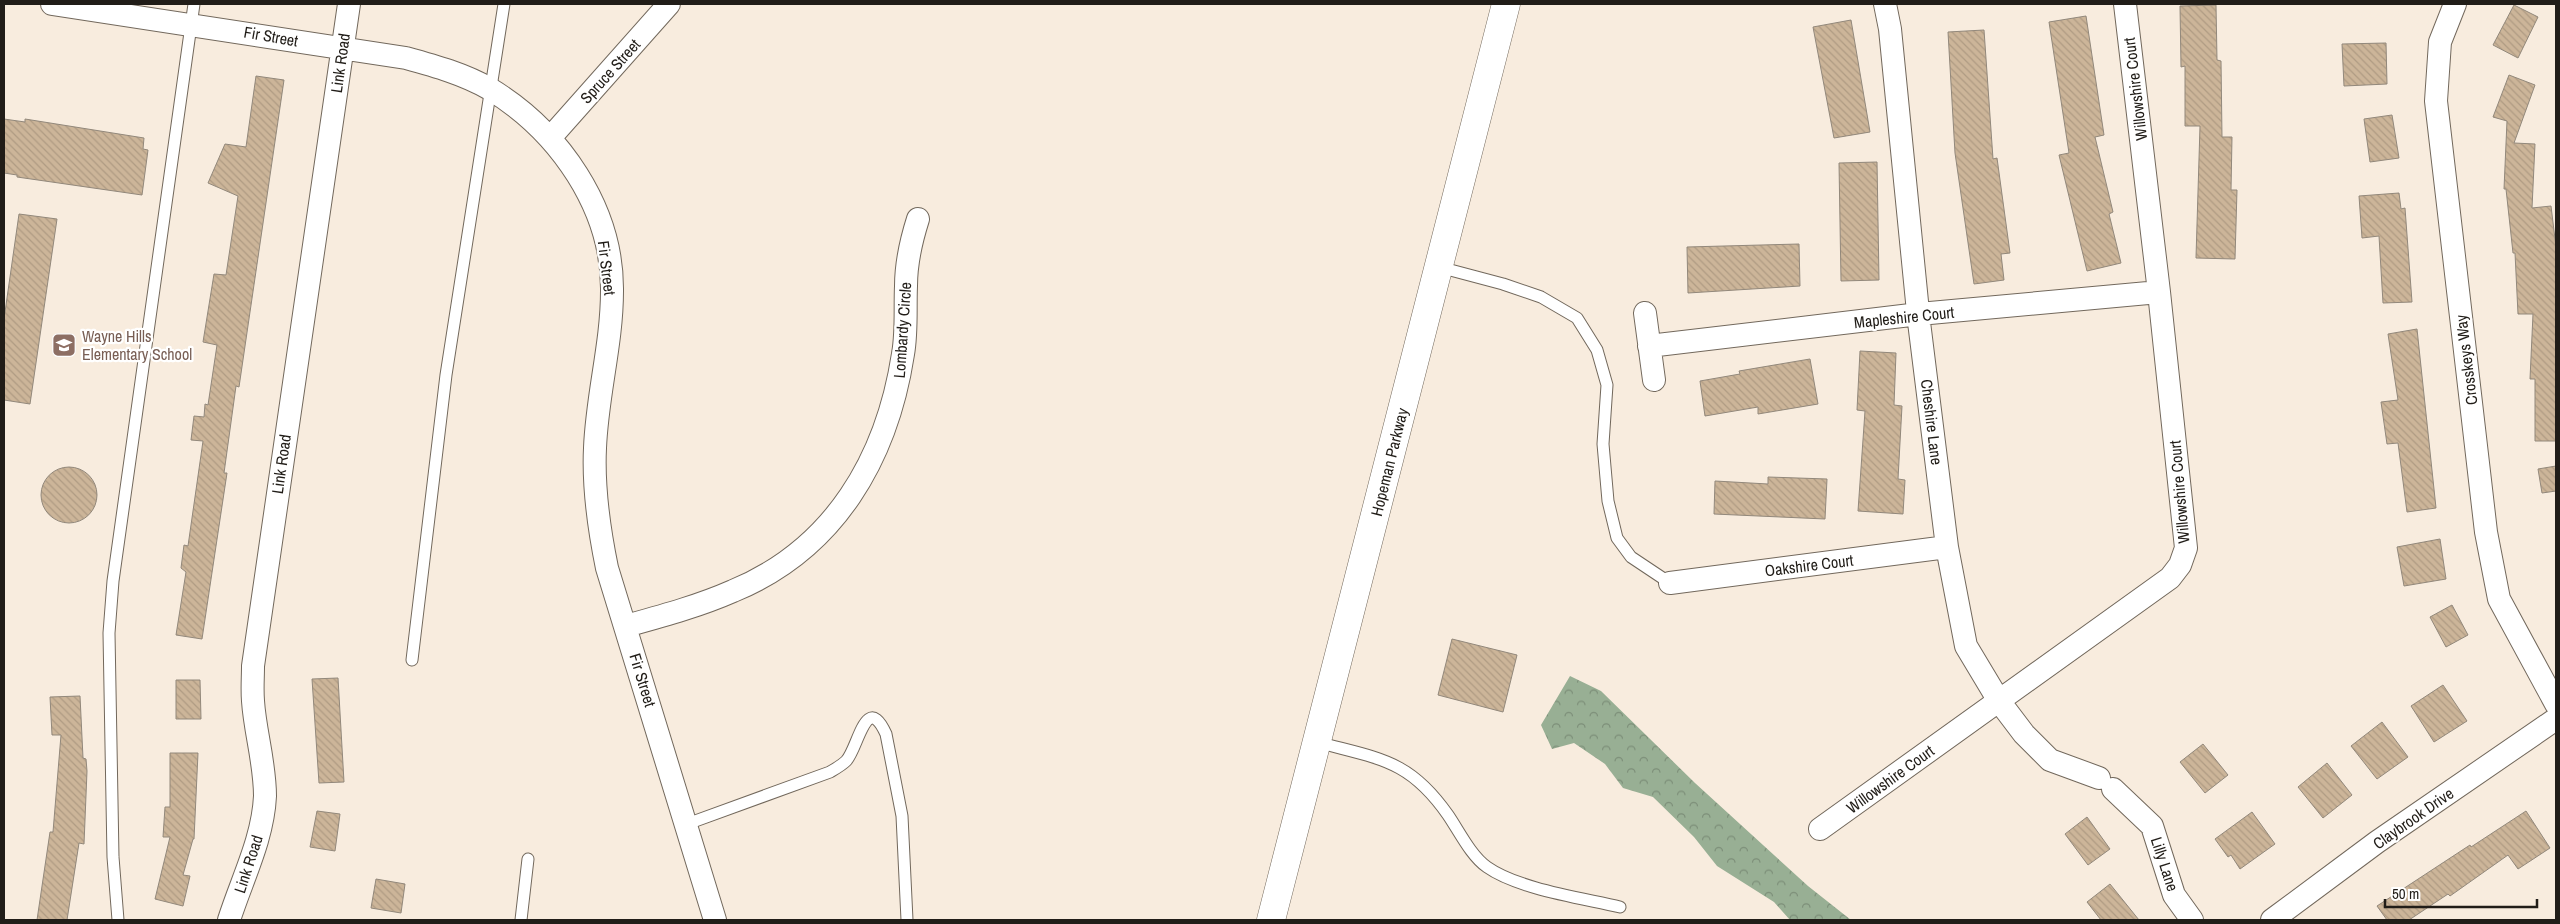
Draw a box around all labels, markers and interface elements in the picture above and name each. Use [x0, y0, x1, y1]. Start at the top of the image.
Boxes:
street label: Fir Street [242, 20, 300, 52]
street label: Link Road [325, 32, 355, 94]
street label: Spruce Street [575, 34, 645, 108]
street label: Willowshire Court [2118, 36, 2152, 142]
street label: Fir Street [593, 240, 621, 297]
street label: Lombardy Circle [888, 281, 916, 379]
street label: Mapleshire Court [1853, 301, 1956, 333]
street label: Crosskeys Way [2450, 313, 2482, 406]
place label: Wayne Hills Elementary School [82, 325, 192, 365]
school or university icon: Wayne Hills Elementary School [51, 332, 77, 358]
street label: Cheshire Lane [1916, 378, 1948, 466]
street label: Hopeman Parkway [1365, 405, 1413, 518]
street label: Link Road [266, 433, 296, 495]
street label: Willowshire Court [2164, 439, 2194, 545]
street label: Oakshire Court [1764, 549, 1855, 581]
street label: Fir Street [624, 651, 662, 710]
street label: Willowshire Court [1842, 739, 1939, 818]
street label: Claybrook Drive [2368, 782, 2458, 854]
street label: Link Road [228, 832, 268, 896]
street label: Lilly Lane [2146, 834, 2184, 894]
scale bar [2385, 876, 2538, 908]
text: 50 m [2392, 883, 2419, 904]

